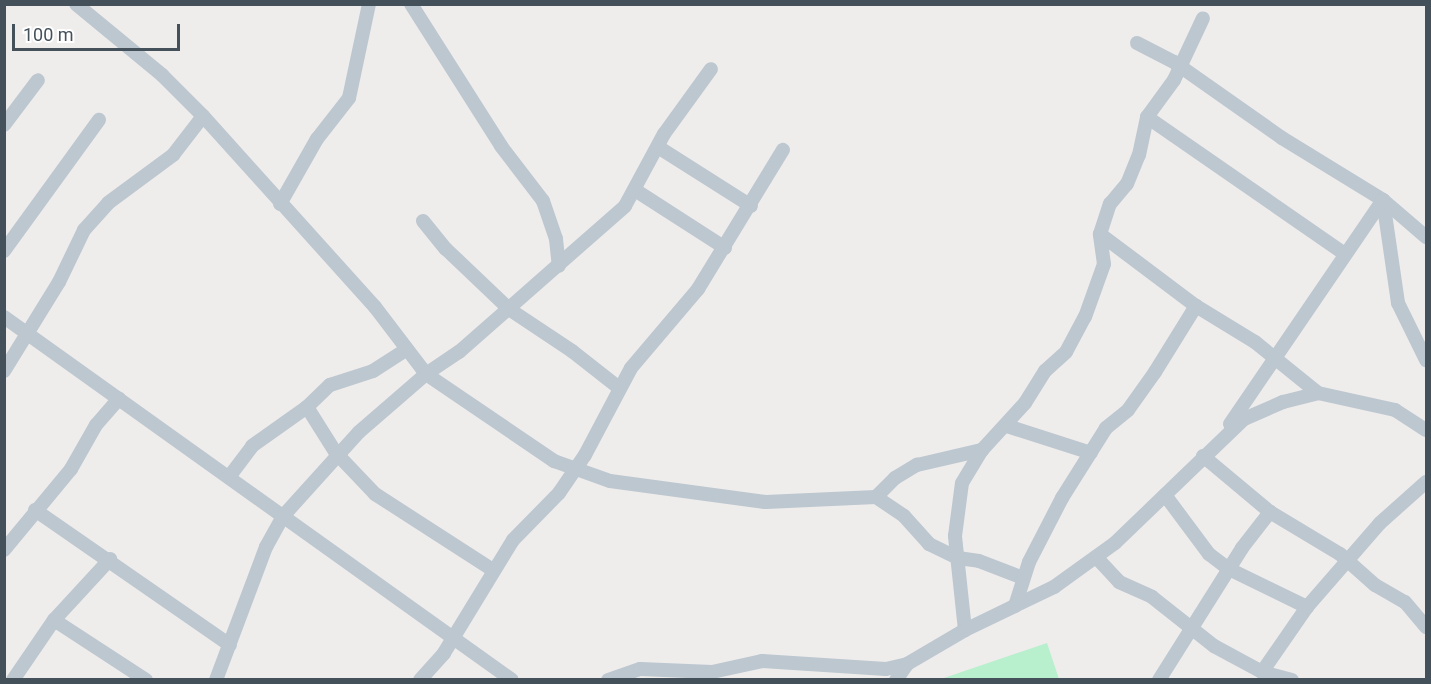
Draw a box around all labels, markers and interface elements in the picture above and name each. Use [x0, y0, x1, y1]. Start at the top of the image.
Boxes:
scale bar [15, 12, 183, 50]
text: 100 m [23, 24, 74, 45]

